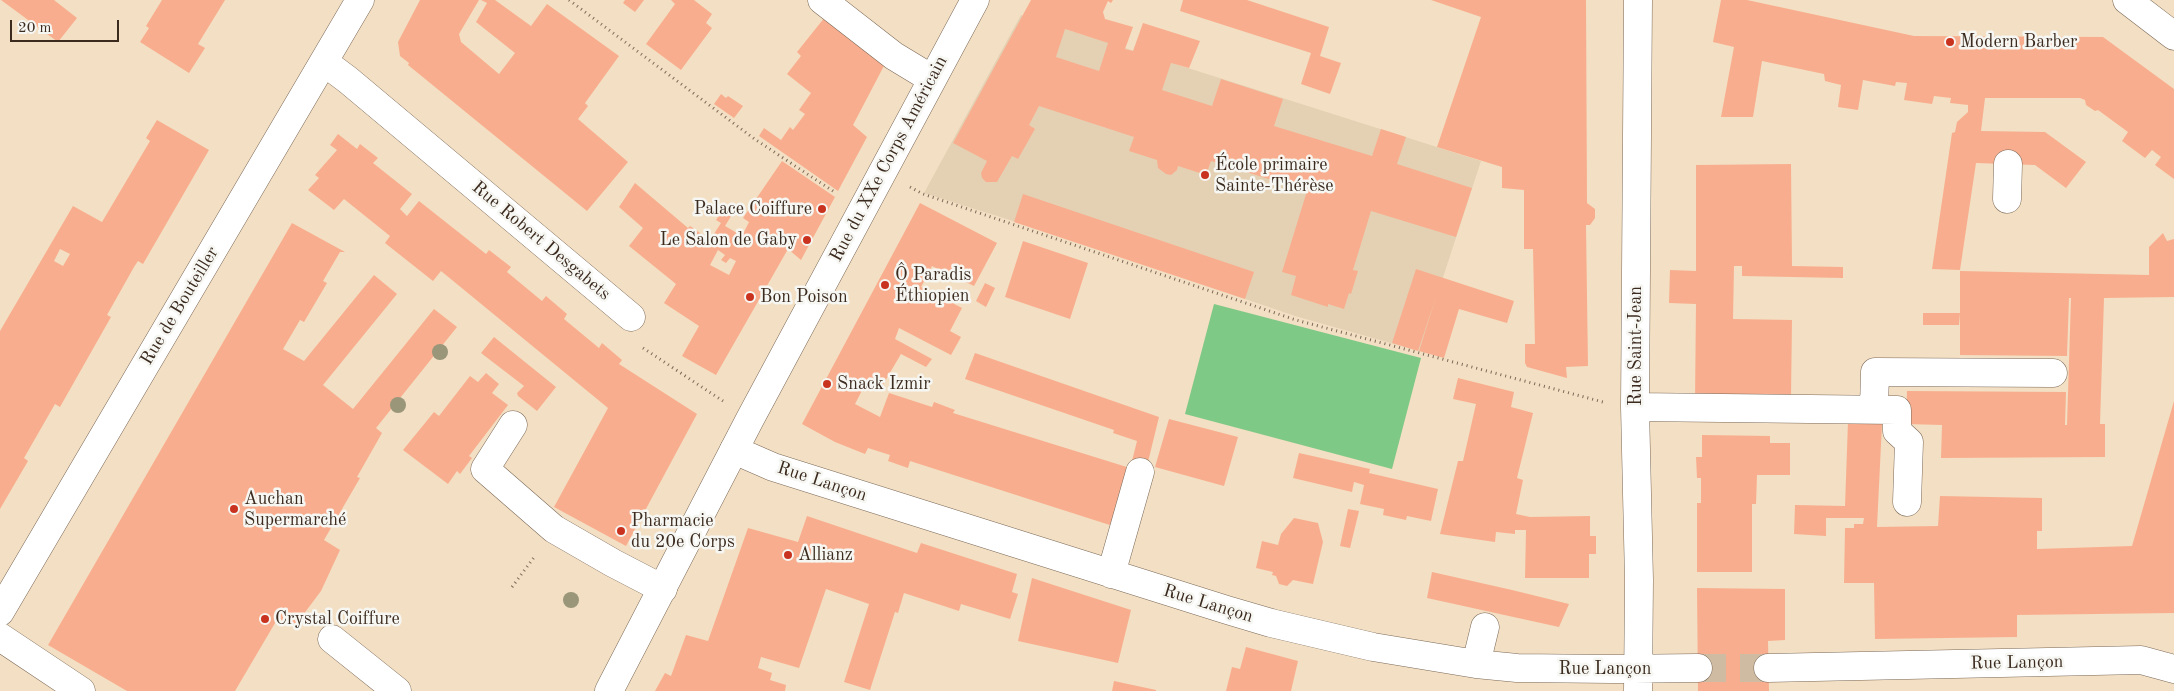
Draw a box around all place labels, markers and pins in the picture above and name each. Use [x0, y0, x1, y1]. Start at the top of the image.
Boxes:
place label: Modern Barber [1960, 31, 2077, 53]
marker: Modern Barber [1944, 36, 1956, 48]
place label: École primaire Sainte-Thérèse [1215, 154, 1334, 196]
marker: École primaire Sainte-Thérèse [1199, 169, 1211, 181]
place label: Palace Coiffure [694, 198, 812, 220]
marker: Palace Coiffure [816, 203, 828, 215]
place label: Le Salon de Gaby [660, 229, 797, 251]
marker: Le Salon de Gaby [801, 234, 813, 246]
place label: Ô Paradis Éthiopien [895, 264, 971, 306]
marker: Ô Paradis Éthiopien [879, 279, 891, 291]
place label: Bon Poison [760, 286, 848, 308]
marker: Bon Poison [744, 291, 756, 303]
place label: Snack Izmir [837, 373, 931, 395]
marker: Snack Izmir [821, 378, 833, 390]
place label: Auchan Supermarché [244, 488, 346, 530]
marker: Auchan Supermarché [228, 503, 240, 515]
place label: Pharmacie du 20e Corps [631, 510, 735, 552]
marker: Pharmacie du 20e Corps [615, 525, 627, 537]
place label: Allianz [798, 544, 853, 566]
marker: Allianz [782, 549, 794, 561]
place label: Crystal Coiffure [275, 608, 400, 630]
marker: Crystal Coiffure [259, 613, 271, 625]

